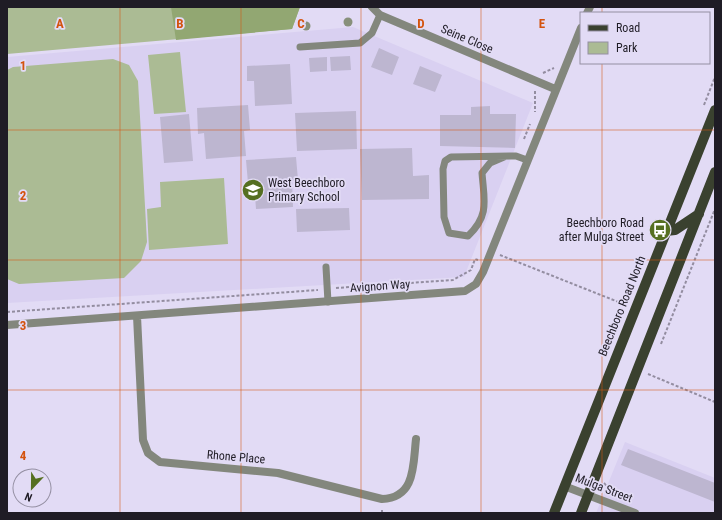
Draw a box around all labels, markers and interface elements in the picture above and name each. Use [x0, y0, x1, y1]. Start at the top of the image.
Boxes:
legend [580, 12, 710, 64]
text: A [56, 16, 64, 31]
text: B [176, 16, 184, 31]
text: C [297, 16, 305, 31]
text: D [417, 16, 425, 31]
text: E [539, 16, 546, 31]
text: Road [616, 21, 640, 35]
street label: Seine Close [439, 22, 496, 56]
text: Park [616, 41, 638, 55]
text: 1 [20, 58, 26, 73]
place label: West Beechboro Primary School [268, 176, 345, 204]
school or university icon: West Beechboro Primary School [240, 177, 266, 203]
text: 2 [20, 188, 27, 203]
place label: Beechboro Road after Mulga Street [559, 216, 644, 244]
bus stop icon: Beechboro Road after Mulga Street [647, 217, 673, 243]
street label: Beechboro Road North [595, 254, 649, 358]
street label: Avignon Way [349, 277, 411, 295]
text: 3 [20, 318, 26, 333]
street label: Rhone Place [206, 447, 266, 467]
text: 4 [20, 448, 27, 463]
north arrow [12, 468, 52, 508]
street label: Mulga Street [573, 471, 635, 505]
text: N [23, 489, 34, 504]

